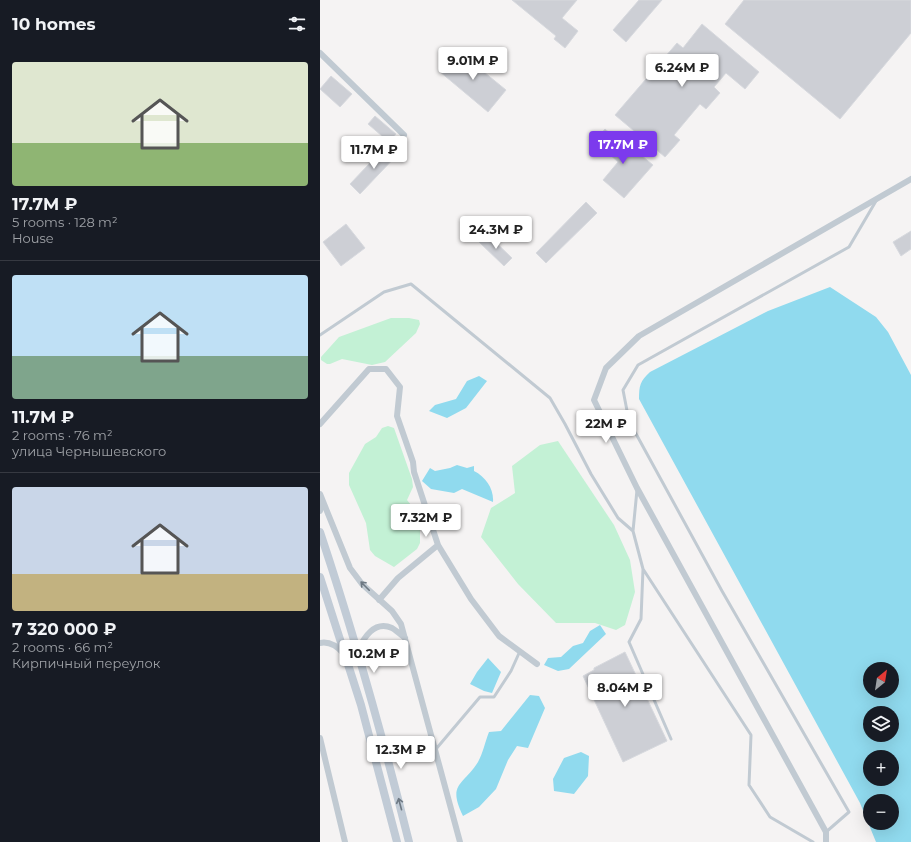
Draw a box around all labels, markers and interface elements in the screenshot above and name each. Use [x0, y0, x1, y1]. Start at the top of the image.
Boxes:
icon: filters [286, 13, 308, 35]
text: 10 homes [12, 14, 96, 34]
pin: 9.01M ₽ [436, 47, 510, 81]
text: 9.01M ₽ [447, 52, 499, 68]
pin: 6.24M ₽ [645, 54, 719, 88]
text: 6.24M ₽ [655, 59, 709, 75]
icon: home [124, 88, 196, 160]
pin: 17.7M ₽ [586, 131, 660, 165]
pin: 11.7M ₽ [337, 136, 411, 170]
text: 17.7M ₽ [598, 136, 648, 152]
text: 11.7M ₽ [350, 141, 398, 157]
text: 17.7M ₽ [12, 194, 77, 214]
text: 5 rooms · 128 m² [12, 214, 118, 230]
pin: 24.3M ₽ [459, 216, 533, 250]
text: 24.3M ₽ [469, 221, 523, 237]
text: House [12, 230, 54, 246]
icon: home [124, 301, 196, 373]
text: 11.7M ₽ [12, 407, 74, 427]
pin: 22M ₽ [578, 410, 634, 444]
text: 22M ₽ [585, 415, 627, 431]
text: 2 rooms · 76 m² [12, 427, 112, 443]
text: улица Чернышевского [12, 443, 166, 459]
pin: 7.32M ₽ [389, 504, 463, 538]
text: 7.32M ₽ [400, 509, 452, 525]
icon: home [124, 513, 196, 585]
one-way arrow [360, 582, 370, 591]
text: 7 320 000 ₽ [12, 619, 116, 639]
text: 2 rooms · 66 m² [12, 639, 113, 655]
pin: 10.2M ₽ [337, 640, 411, 674]
text: 10.2M ₽ [348, 645, 400, 661]
text: Кирпичный переулок [12, 655, 160, 671]
north arrow [863, 662, 899, 698]
map controls [863, 662, 899, 830]
pin: 8.04M ₽ [588, 674, 662, 708]
text: 8.04M ₽ [597, 679, 653, 695]
button: layers [863, 706, 899, 742]
pin: 12.3M ₽ [364, 736, 438, 770]
text: 12.3M ₽ [376, 741, 426, 757]
button: + [863, 750, 899, 786]
button: − [863, 794, 899, 830]
one-way arrow [395, 798, 403, 811]

